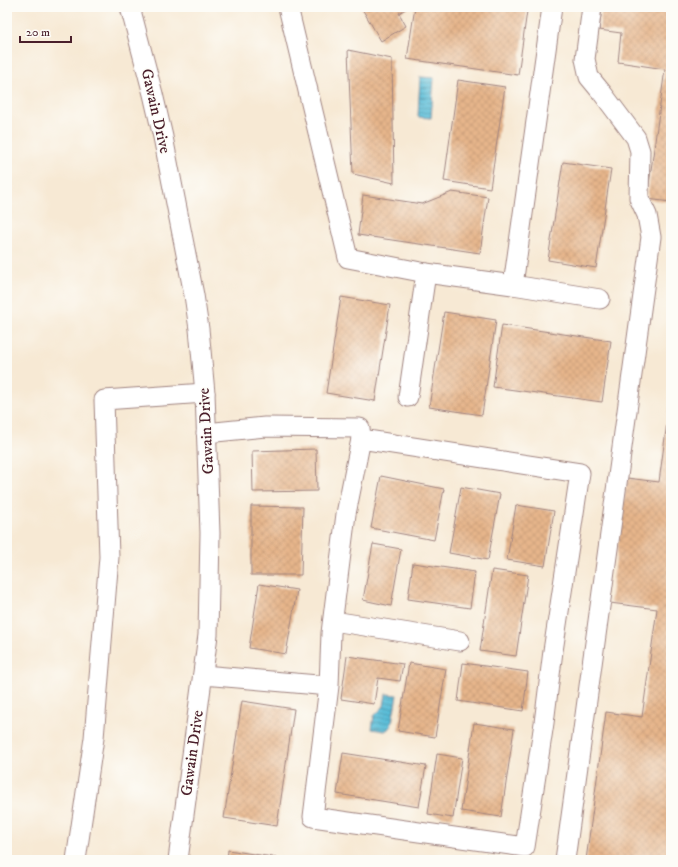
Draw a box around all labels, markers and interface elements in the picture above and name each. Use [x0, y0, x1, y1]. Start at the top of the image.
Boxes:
scale bar [20, 18, 71, 44]
text: 20 m [26, 25, 50, 40]
street label: Gawain Drive [137, 67, 176, 156]
street label: Gawain Drive [194, 387, 218, 475]
street label: Gawain Drive [176, 708, 208, 797]

